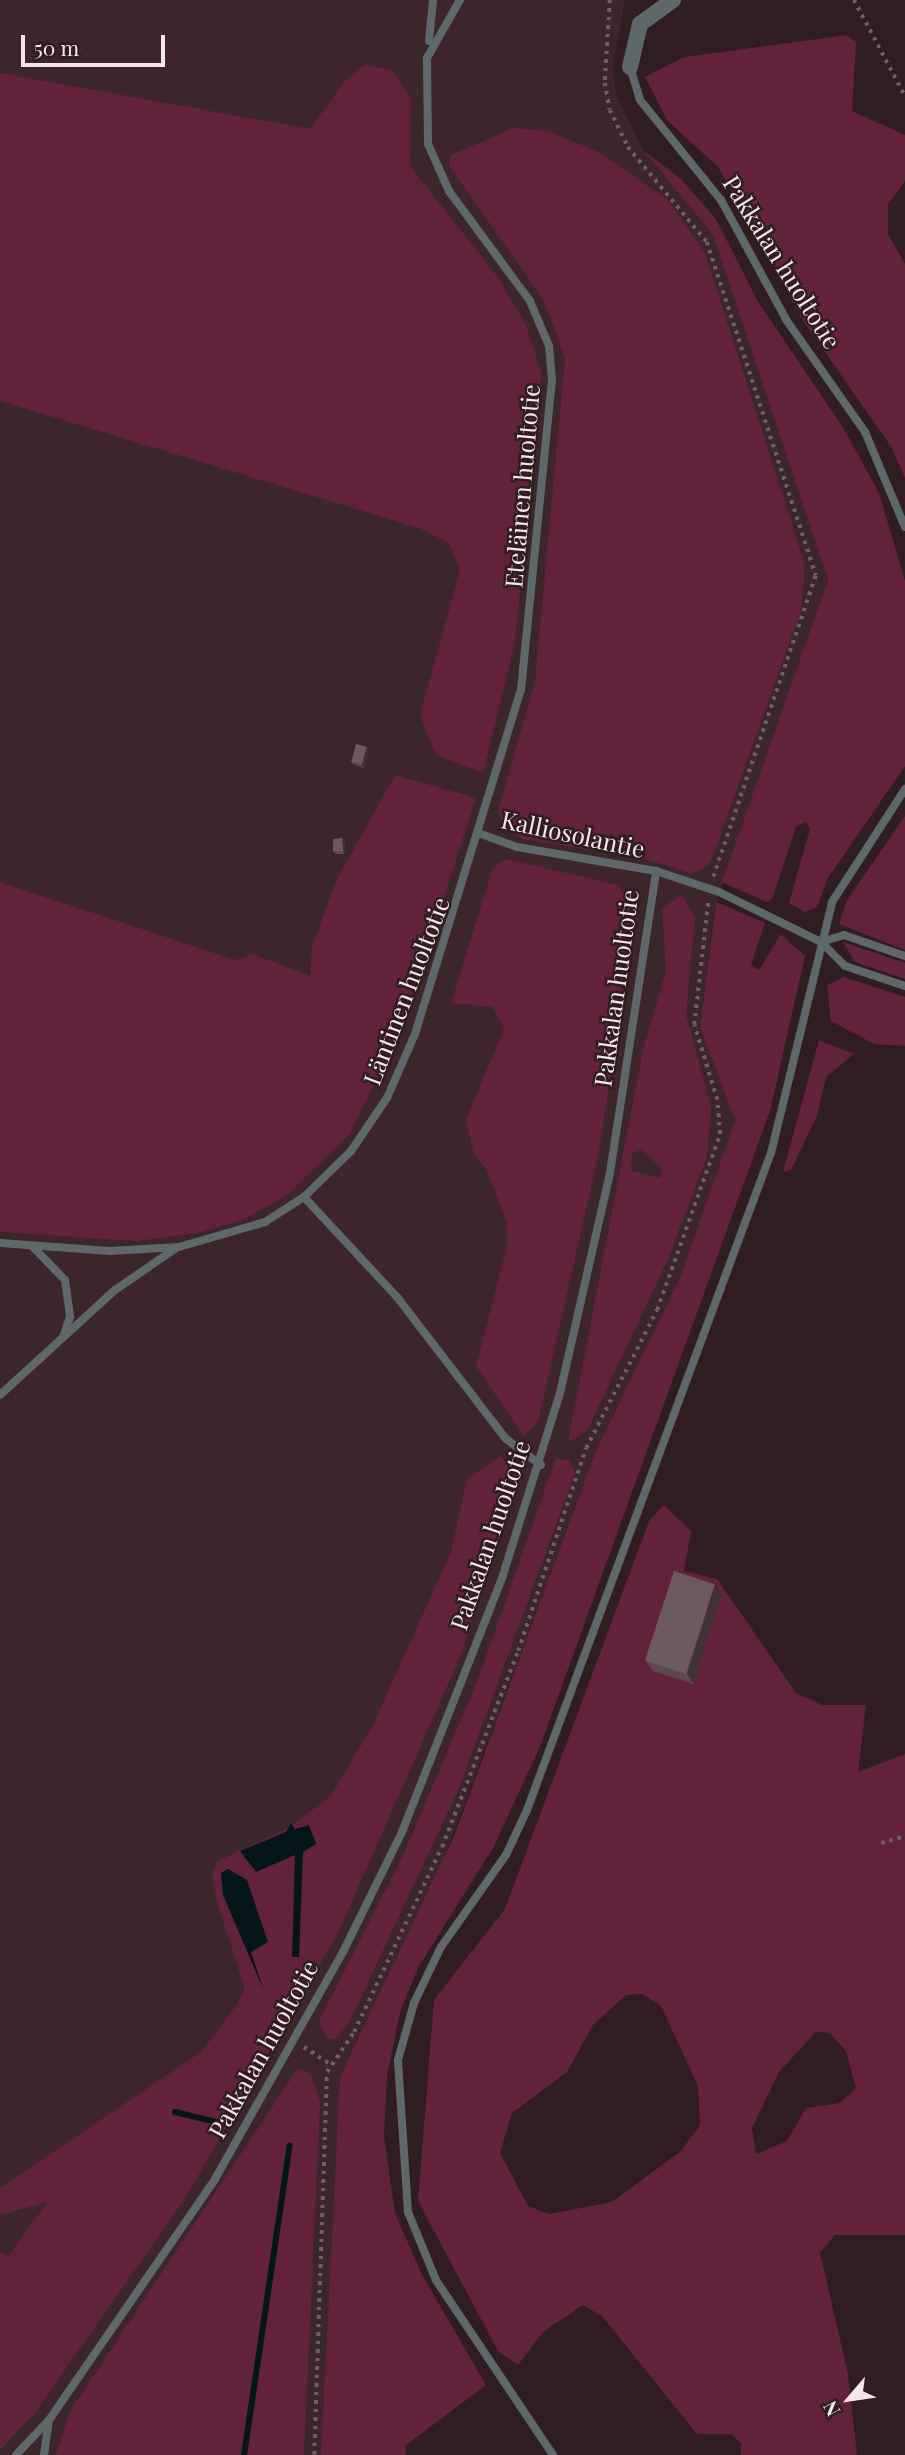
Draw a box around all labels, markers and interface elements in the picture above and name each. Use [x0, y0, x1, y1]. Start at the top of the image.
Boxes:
scale bar [24, 21, 168, 65]
text: 50 m [34, 33, 79, 61]
street label: Pakkalan huoltotie [717, 170, 847, 354]
street label: Eteläinen huoltotie [499, 383, 545, 589]
street label: Kalliosolantie [499, 805, 647, 863]
street label: Pakkalan huoltotie [588, 887, 644, 1089]
street label: Läntinen huoltotie [357, 893, 455, 1089]
street label: Pakkalan huoltotie [444, 1436, 536, 1634]
street label: Pakkalan huoltotie [202, 1955, 324, 2143]
north arrow [814, 2364, 884, 2434]
text: N [816, 2397, 845, 2421]

